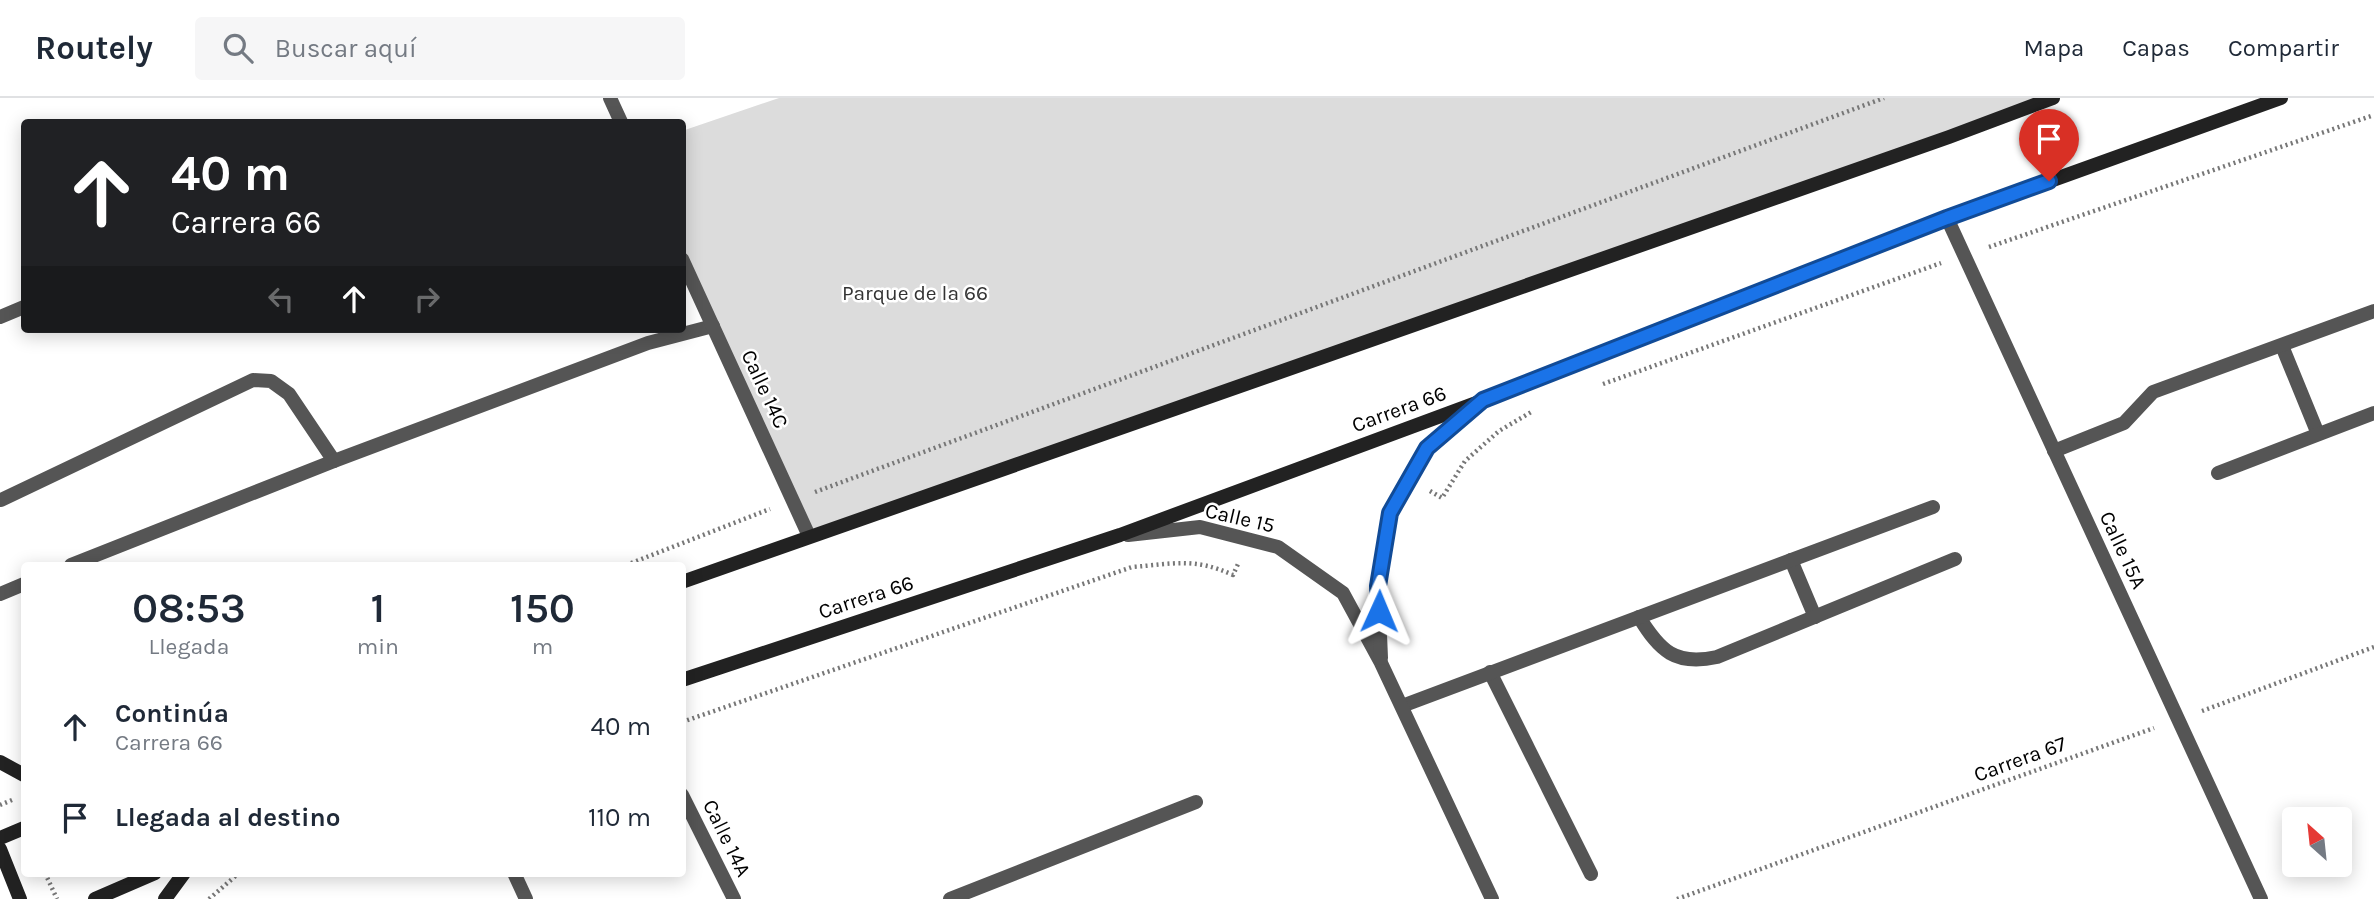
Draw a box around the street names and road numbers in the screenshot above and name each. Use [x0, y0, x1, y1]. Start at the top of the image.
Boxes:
street label: Calle 14C [736, 346, 794, 432]
street label: Carrera 66 [1349, 381, 1449, 437]
street label: Calle 15 [1203, 498, 1277, 538]
street label: Calle 15A [2095, 507, 2151, 593]
street label: Carrera 66 [815, 570, 917, 624]
street label: Carrera 67 [1971, 731, 2070, 787]
street label: Calle 14A [698, 796, 756, 880]

